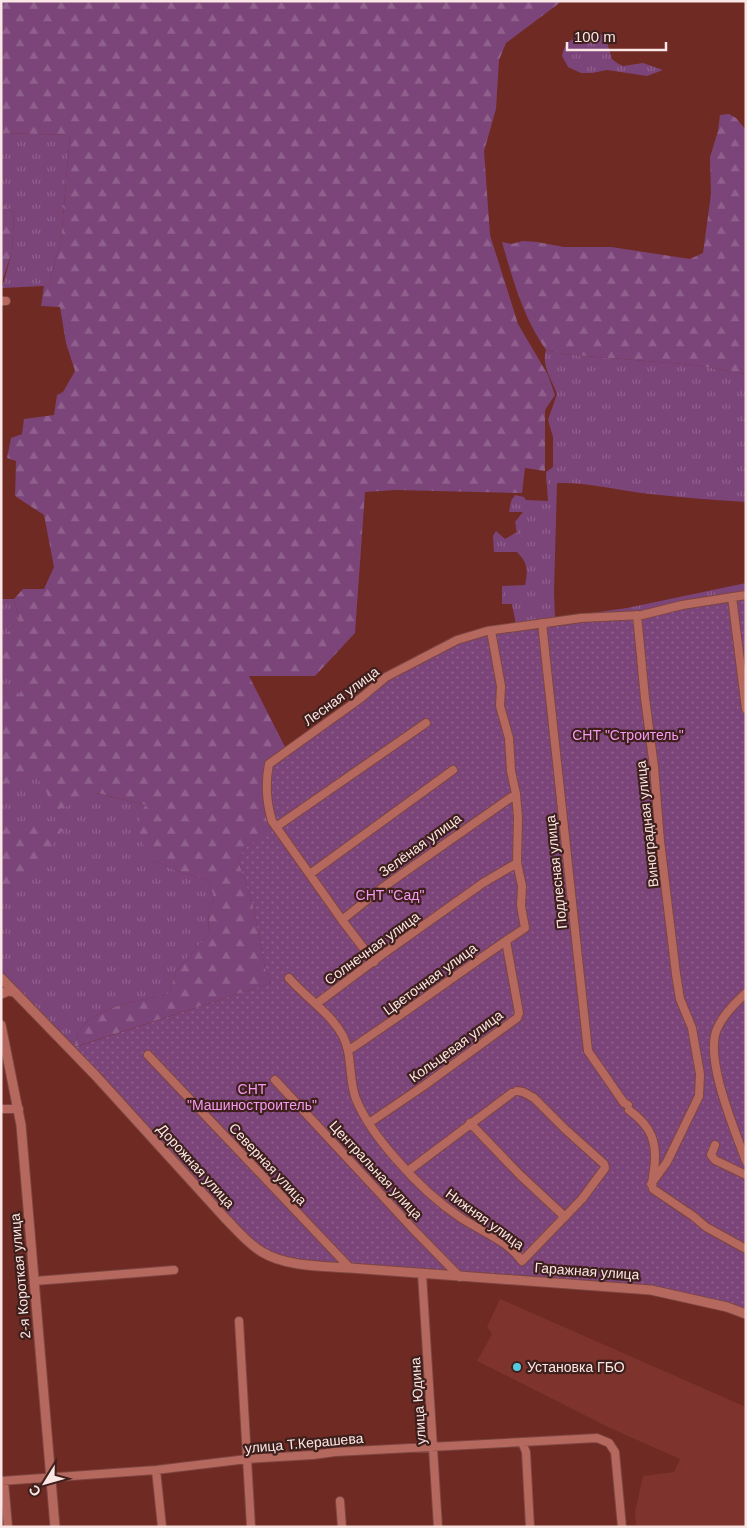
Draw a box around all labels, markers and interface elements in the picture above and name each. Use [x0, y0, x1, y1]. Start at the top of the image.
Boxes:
scale bar [567, 20, 666, 52]
text: 100 m [574, 28, 616, 45]
street label: Лесная улица [300, 663, 382, 729]
park label: СНТ "Строитель" [572, 727, 684, 743]
street label: Виноградная улица [632, 760, 662, 888]
street label: Зелёная улица [376, 810, 464, 880]
street label: Подлесная улица [542, 814, 570, 930]
park label: СНТ "Сад" [356, 887, 424, 903]
street label: Солнечная улица [321, 908, 423, 988]
street label: Цветочная улица [380, 940, 480, 1018]
street label: Кольцевая улица [406, 1007, 506, 1085]
park label: СНТ "Машиностроитель" [187, 1081, 317, 1113]
street label: Центральная улица [326, 1117, 426, 1223]
street label: Северная улица [226, 1120, 310, 1208]
street label: Дорожная улица [154, 1121, 238, 1212]
street label: Нижняя улица [443, 1185, 527, 1253]
street label: 2-я Короткая улица [7, 1212, 33, 1339]
street label: Гаражная улица [534, 1259, 640, 1283]
street label: улица Юдина [407, 1357, 429, 1445]
place label: Установка ГБО [527, 1359, 625, 1375]
marker: Установка ГБО [511, 1361, 523, 1373]
street label: улица Т.Керашева [244, 1430, 364, 1456]
north arrow [20, 1458, 70, 1508]
text: С [25, 1482, 44, 1500]

